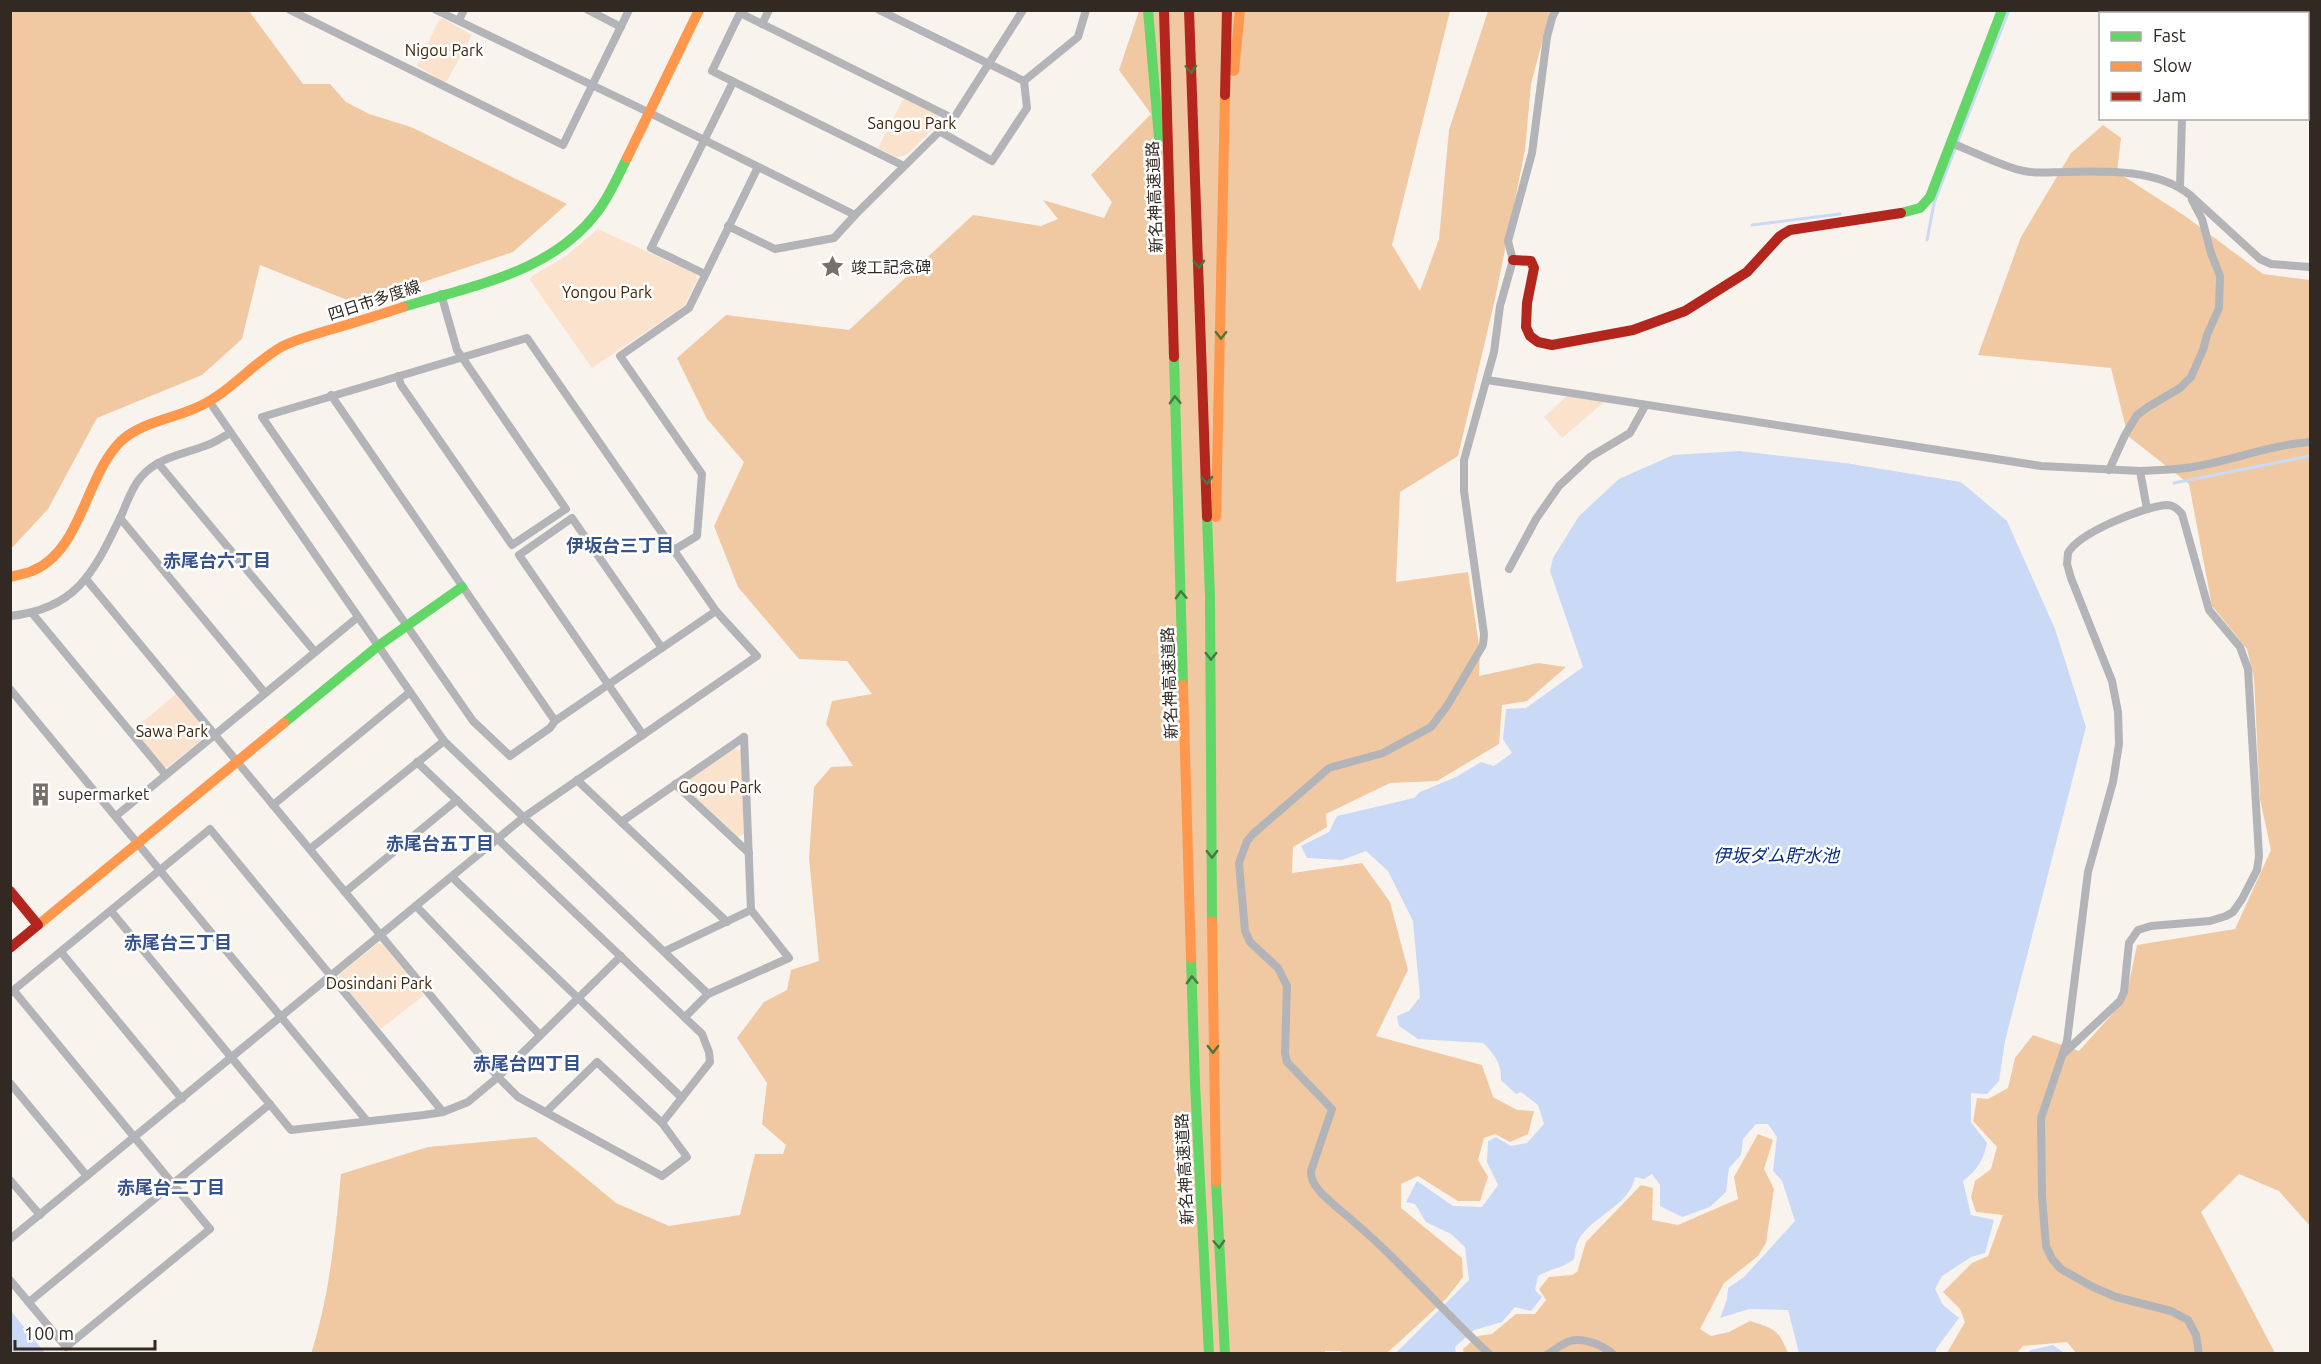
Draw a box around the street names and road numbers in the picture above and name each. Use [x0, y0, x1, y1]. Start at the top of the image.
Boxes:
street label: 新名神高速道路 [1143, 141, 1165, 253]
street label: 四日市多度線 [326, 277, 422, 323]
street label: 新名神高速道路 [1158, 627, 1180, 739]
street label: 新名神高速道路 [1172, 1113, 1196, 1225]

